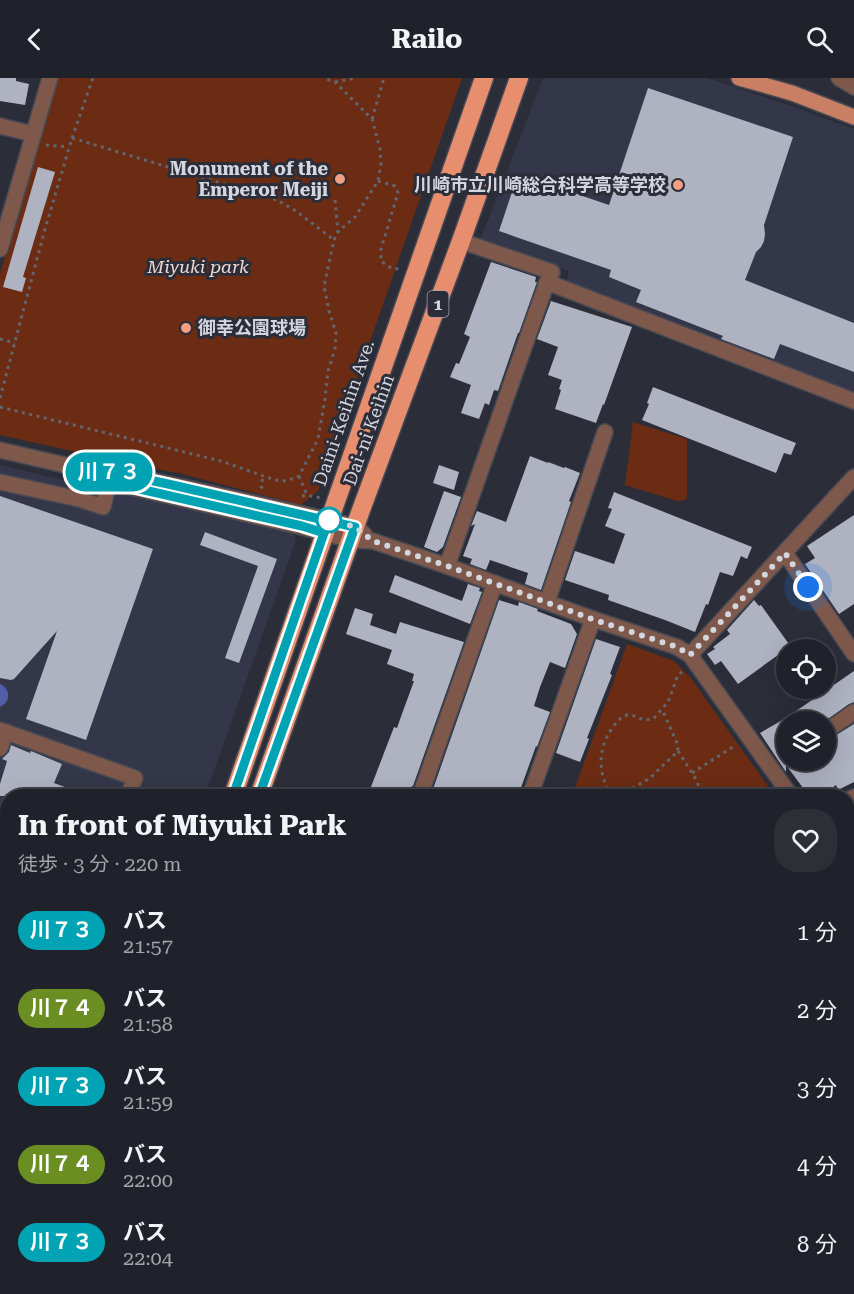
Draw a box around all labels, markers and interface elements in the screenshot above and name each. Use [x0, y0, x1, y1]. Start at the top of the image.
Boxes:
icon: back [18, 23, 51, 56]
text: Railo [391, 23, 463, 55]
icon: search [803, 23, 836, 56]
place label: Monument of the Emperor Meiji [170, 158, 328, 200]
marker: Monument of the Emperor Meiji [333, 172, 347, 186]
place label: 川崎市立川崎総合科学高等学校 [414, 174, 666, 195]
marker: 川崎市立川崎総合科学高等学校 [671, 178, 685, 192]
park label: Miyuki park [146, 256, 249, 277]
road number: 1 [428, 291, 448, 317]
place label: 御幸公園球場 [197, 317, 306, 338]
marker: 御幸公園球場 [179, 321, 193, 335]
street label: Daini-Keihin Ave. [309, 337, 378, 489]
street label: Dai-ni Keihin [339, 371, 398, 488]
line badge: 川７３ [74, 452, 144, 492]
text: 川７３ [78, 460, 141, 484]
unlabelled marker [316, 507, 342, 533]
your location [793, 572, 823, 602]
map controls [776, 639, 836, 771]
button: locate [776, 639, 836, 699]
button: layers [776, 711, 836, 771]
text: In front of Miyuki Park [18, 809, 347, 842]
button: heart [774, 809, 837, 872]
text: 徒歩 · 3 分 · 220 m [18, 852, 182, 876]
text: バス [123, 908, 167, 933]
text: 川７３ [30, 918, 93, 942]
text: 1 分 [797, 920, 837, 945]
text: 21:57 [123, 934, 173, 958]
text: バス [123, 986, 167, 1011]
text: 川７４ [30, 996, 93, 1020]
text: 2 分 [797, 998, 837, 1023]
text: 21:58 [123, 1012, 173, 1036]
text: バス [123, 1064, 167, 1089]
text: 川７３ [30, 1074, 93, 1098]
text: 3 分 [797, 1076, 837, 1101]
text: 21:59 [123, 1090, 173, 1114]
text: バス [123, 1142, 167, 1167]
text: 川７４ [30, 1152, 93, 1176]
text: 4 分 [797, 1154, 837, 1179]
text: 22:00 [123, 1168, 173, 1192]
text: バス [123, 1220, 167, 1245]
text: 川７３ [30, 1230, 93, 1254]
text: 8 分 [797, 1232, 837, 1257]
text: 22:04 [123, 1246, 173, 1270]

